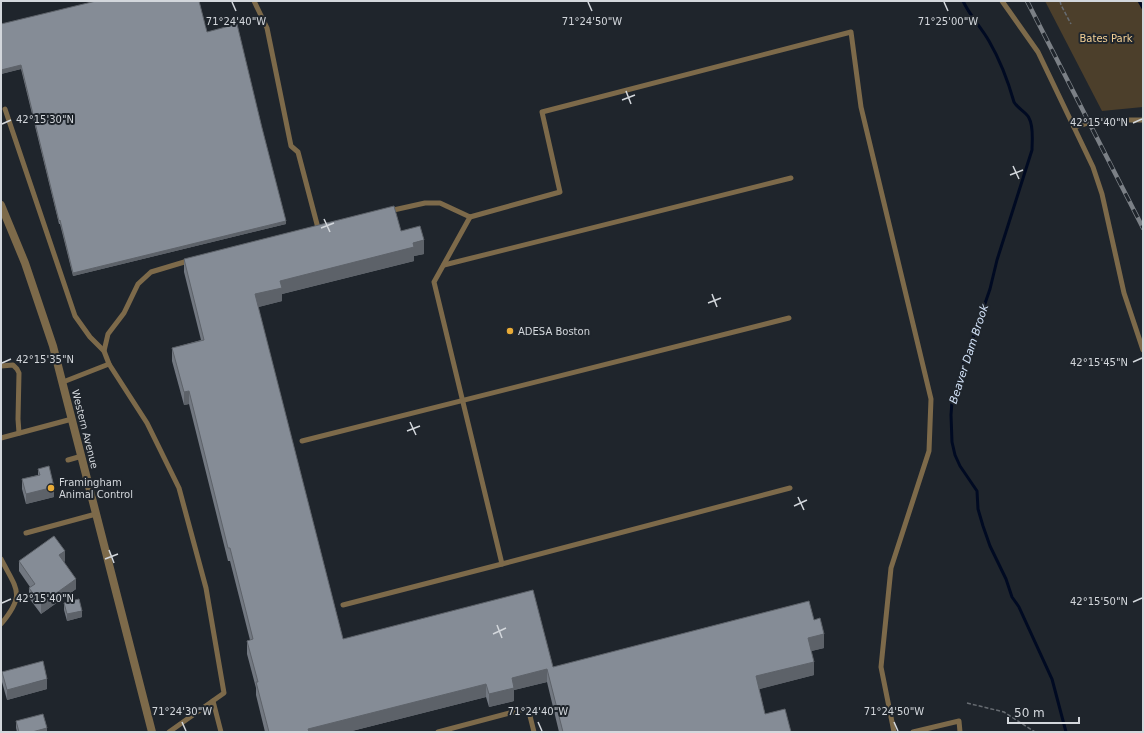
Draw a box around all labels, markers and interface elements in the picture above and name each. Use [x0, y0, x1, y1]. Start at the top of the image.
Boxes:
text: 71°24'40"W [206, 16, 266, 27]
text: 71°24'50"W [562, 16, 622, 27]
text: 71°25'00"W [918, 16, 978, 27]
park label: Bates Park [1079, 33, 1133, 44]
text: 42°15'30"N [16, 114, 74, 125]
text: 42°15'40"N [1070, 117, 1128, 128]
water label: Beaver Dam Brook [947, 302, 991, 405]
marker: ADESA Boston [505, 326, 515, 336]
place label: ADESA Boston [518, 326, 590, 337]
text: 42°15'35"N [16, 354, 74, 365]
text: 42°15'45"N [1070, 357, 1128, 368]
street label: Western Avenue [70, 388, 100, 470]
place label: Framingham Animal Control [59, 477, 133, 500]
marker: Framingham Animal Control [46, 483, 56, 493]
text: 42°15'40"N [16, 593, 74, 604]
text: 42°15'50"N [1070, 596, 1128, 607]
scale bar [1008, 699, 1079, 725]
text: 71°24'30"W [152, 706, 212, 717]
text: 71°24'40"W [508, 706, 568, 717]
text: 71°24'50"W [864, 706, 924, 717]
text: 50 m [1014, 706, 1045, 720]

